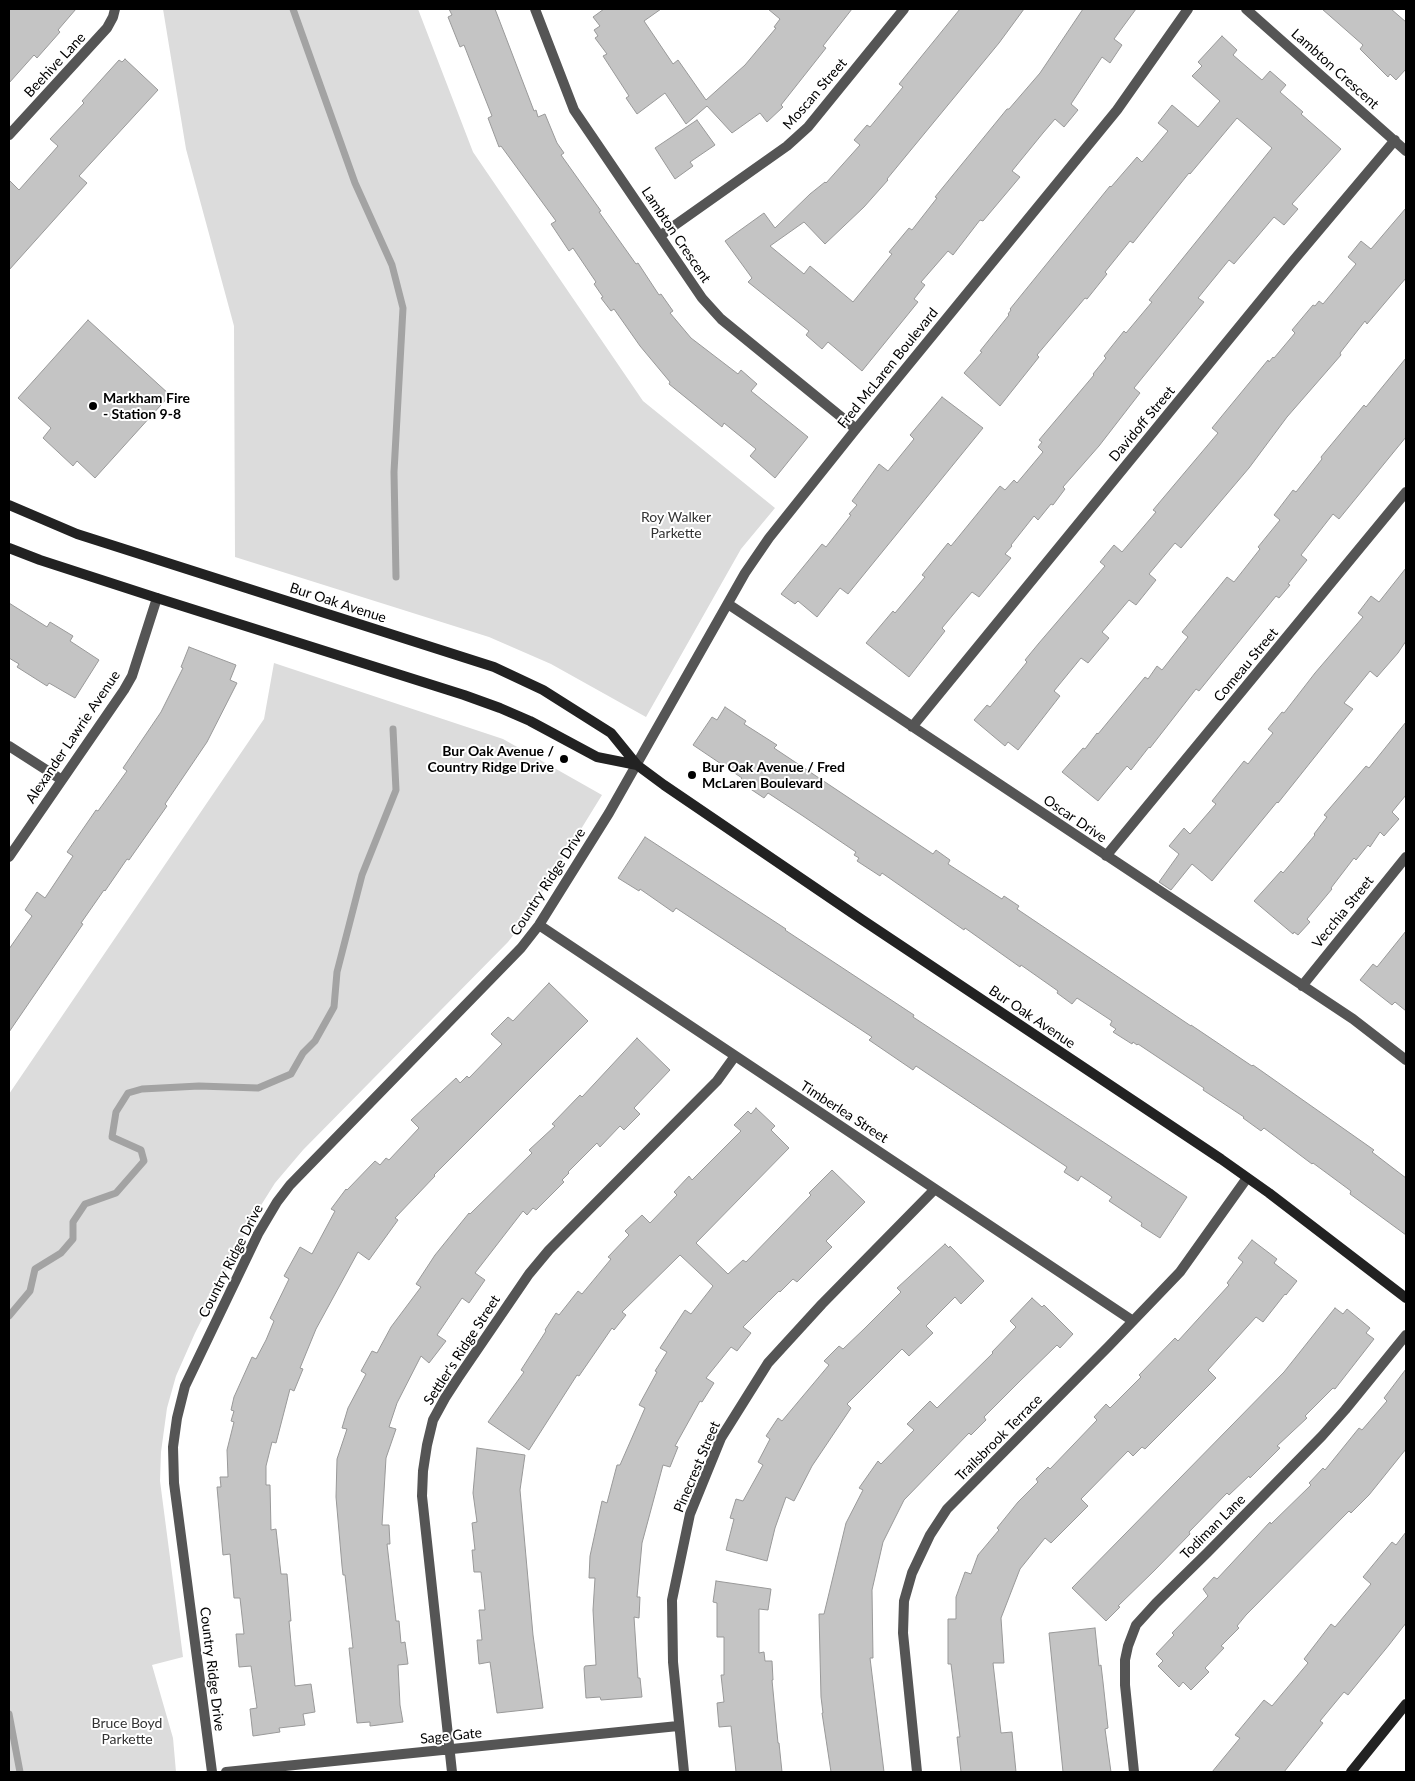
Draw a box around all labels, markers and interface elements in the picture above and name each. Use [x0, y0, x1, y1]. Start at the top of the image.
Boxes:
street label: Lambton Crescent [1288, 25, 1382, 113]
street label: Beehive Lane [21, 29, 89, 101]
street label: Moscan Street [780, 55, 850, 133]
street label: Lambton Crescent [638, 184, 714, 286]
street label: Fred McLaren Boulevard [834, 304, 942, 432]
street label: Davidoff Street [1106, 383, 1178, 465]
place label: Markham Fire - Station 9-8 [103, 390, 190, 422]
marker: Markham Fire - Station 9-8 [87, 400, 99, 412]
park label: Roy Walker Parkette [641, 509, 711, 542]
street label: Bur Oak Avenue [288, 579, 388, 627]
street label: Comeau Street [1210, 625, 1282, 705]
street label: Alexander Lawrie Avenue [22, 667, 124, 807]
place label: Bur Oak Avenue / Country Ridge Drive [427, 743, 554, 776]
marker: Bur Oak Avenue / Country Ridge Drive [558, 753, 570, 765]
place label: Bur Oak Avenue / Fred McLaren Boulevard [702, 759, 845, 792]
marker: Bur Oak Avenue / Fred McLaren Boulevard [686, 769, 698, 781]
street label: Oscar Drive [1040, 792, 1110, 846]
street label: Country Ridge Drive [507, 825, 589, 939]
street label: Vecchia Street [1309, 873, 1377, 951]
street label: Bur Oak Avenue [986, 982, 1078, 1052]
street label: Timberlea Street [797, 1077, 891, 1147]
street label: Country Ridge Drive [195, 1202, 267, 1320]
street label: Settler's Ridge Street [420, 1292, 504, 1408]
street label: Trailsbrook Terrace [952, 1391, 1046, 1485]
street label: Pinecrest Street [670, 1419, 724, 1515]
street label: Todiman Lane [1177, 1491, 1249, 1563]
street label: Country Ridge Drive [196, 1606, 228, 1732]
park label: Bruce Boyd Parkette [92, 1715, 162, 1748]
street label: Sage Gate [419, 1724, 483, 1748]

